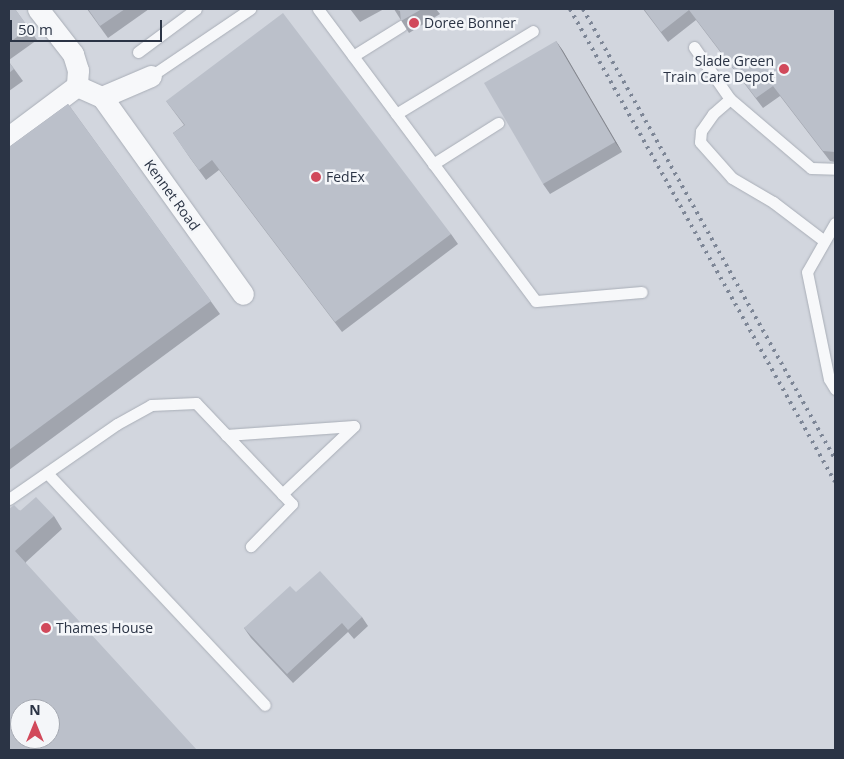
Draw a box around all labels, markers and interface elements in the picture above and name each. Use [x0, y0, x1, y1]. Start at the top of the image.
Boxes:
scale bar [12, 10, 165, 42]
place label: Doree Bonner [424, 15, 516, 31]
marker: Doree Bonner [408, 17, 420, 29]
text: 50 m [18, 19, 53, 39]
place label: Slade Green Train Care Depot [663, 53, 774, 85]
marker: Slade Green Train Care Depot [778, 63, 790, 75]
street label: Kennet Road [141, 156, 203, 234]
place label: FedEx [326, 169, 365, 185]
marker: FedEx [310, 171, 322, 183]
place label: Thames House [56, 620, 153, 636]
marker: Thames House [40, 622, 52, 634]
north arrow [10, 699, 60, 749]
text: N [29, 700, 41, 719]

